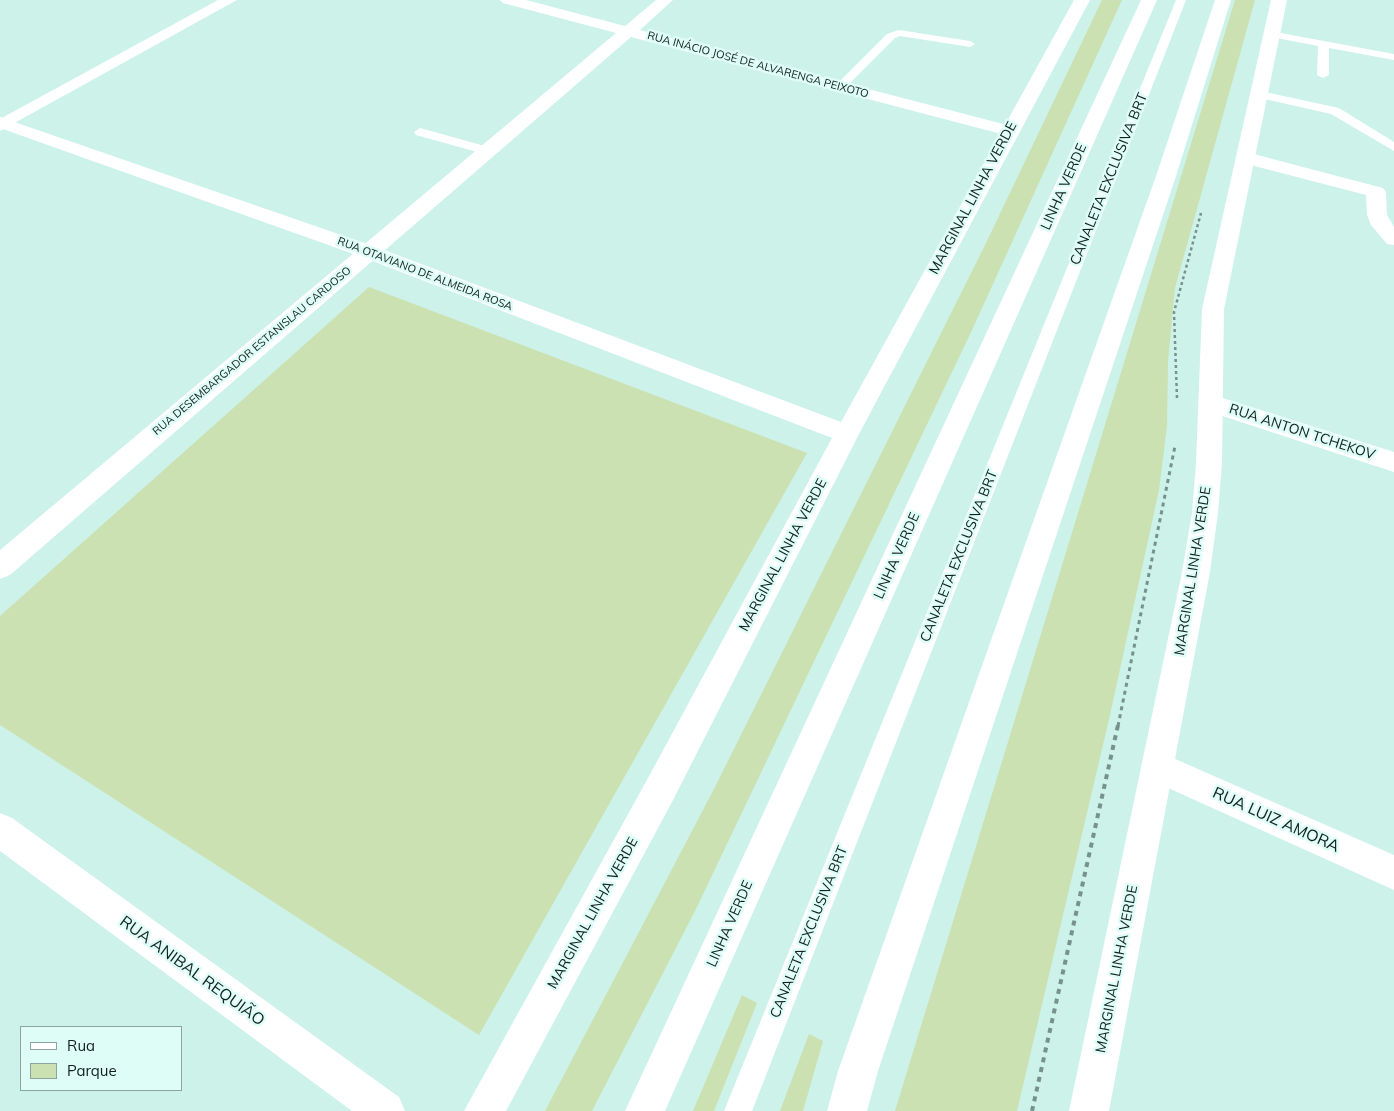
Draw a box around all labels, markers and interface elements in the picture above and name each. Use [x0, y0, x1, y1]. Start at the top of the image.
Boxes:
street label: RUA INÁCIO JOSÉ DE ALVARENGA PEIXOTO [646, 29, 870, 101]
street label: CANALETA EXCLUSIVA BRT [1067, 91, 1151, 267]
street label: MARGINAL LINHA VERDE [926, 119, 1020, 277]
street label: LINHA VERDE [1037, 141, 1091, 233]
street label: RUA OTAVIANO DE ALMEIDA ROSA [336, 234, 514, 314]
street label: RUA DESEMBARGADOR ESTANISLAU CARDOSO [150, 264, 354, 438]
street label: RUA ANTON TCHEKOV [1227, 400, 1377, 464]
street label: CANALETA EXCLUSIVA BRT [917, 468, 1001, 644]
street label: MARGINAL LINHA VERDE [736, 476, 830, 634]
street label: MARGINAL LINHA VERDE [1171, 485, 1215, 657]
street label: LINHA VERDE [870, 510, 924, 602]
street label: RUA LUIZ AMORA [1210, 783, 1342, 857]
street label: MARGINAL LINHA VERDE [544, 834, 642, 992]
street label: CANALETA EXCLUSIVA BRT [767, 844, 851, 1020]
street label: LINHA VERDE [703, 878, 757, 970]
street label: MARGINAL LINHA VERDE [1092, 884, 1142, 1054]
street label: RUA ANIBAL REQUIÃO [116, 912, 268, 1030]
legend [20, 1026, 182, 1091]
text: Rua [67, 1036, 95, 1055]
text: Parque [67, 1061, 117, 1080]

